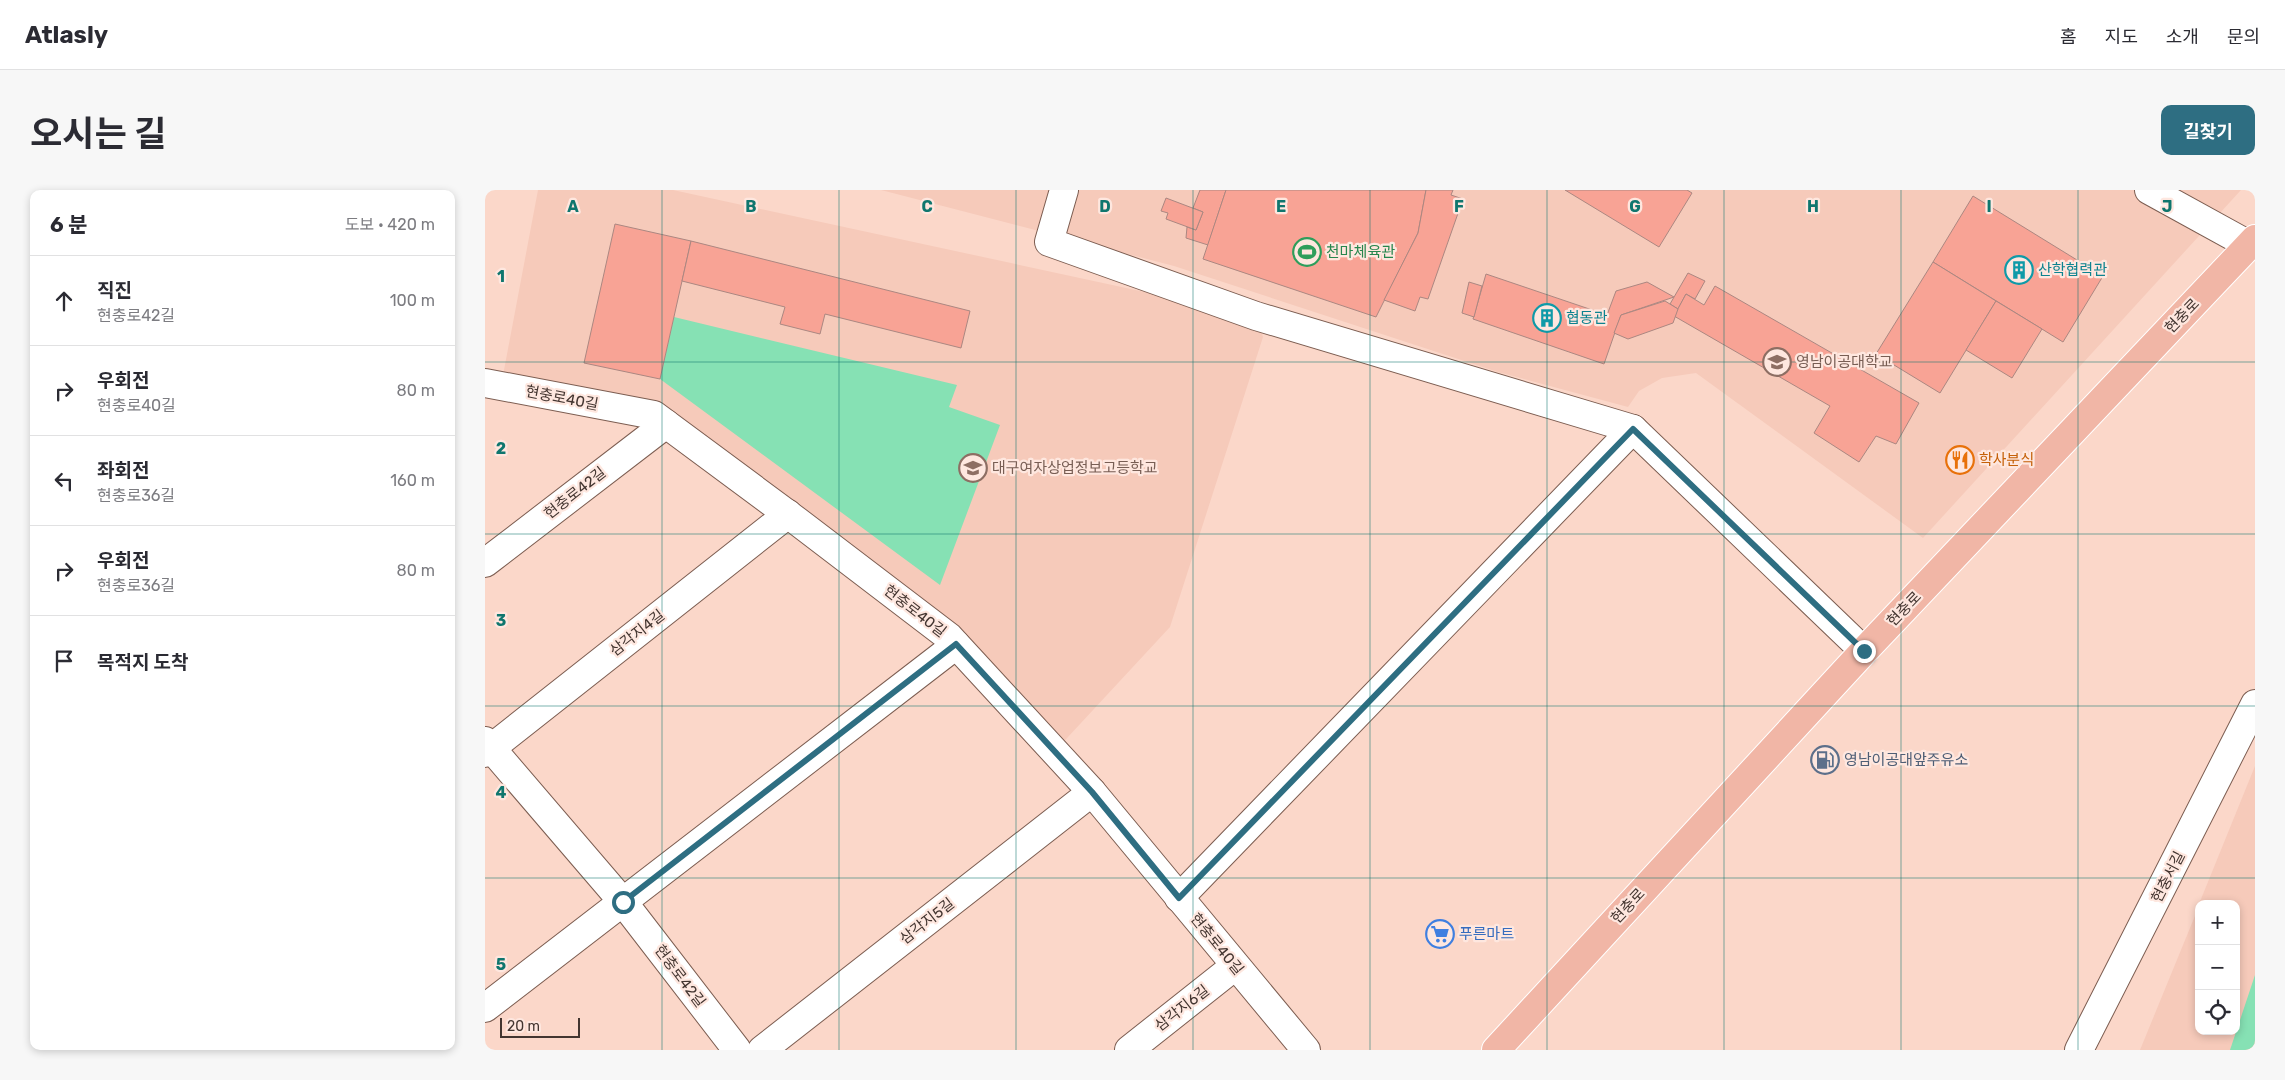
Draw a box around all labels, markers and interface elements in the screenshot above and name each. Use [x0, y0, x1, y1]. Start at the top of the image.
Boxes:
text: Atlasly [25, 21, 108, 49]
text: 홈 [2060, 26, 2077, 48]
text: 지도 [2105, 26, 2138, 48]
text: 소개 [2166, 26, 2199, 48]
text: 문의 [2227, 26, 2260, 48]
button: 길찾기 [2161, 105, 2255, 155]
text: 오시는 길 [30, 113, 166, 155]
text: A [567, 197, 579, 216]
text: B [745, 197, 757, 216]
text: C [921, 197, 933, 216]
text: D [1099, 197, 1111, 216]
text: E [1276, 197, 1286, 216]
text: F [1454, 197, 1464, 216]
text: G [1629, 197, 1641, 216]
text: H [1807, 197, 1819, 216]
text: I [1986, 197, 1992, 216]
text: J [2162, 197, 2172, 216]
text: 6 분 [50, 212, 87, 237]
text: 도보 · 420 m [345, 215, 435, 234]
sports icon: 천마체육관 [1292, 237, 1322, 267]
place label: 천마체육관 [1326, 243, 1395, 261]
building icon: 산학협력관 [2004, 255, 2034, 285]
place label: 산학협력관 [2038, 261, 2107, 279]
text: 1 [497, 267, 505, 286]
text: 직진 [97, 279, 132, 302]
icon: ahead [50, 287, 78, 315]
text: 100 m [390, 291, 435, 310]
street label: 현충로 [2161, 295, 2203, 337]
building icon: 협동관 [1532, 303, 1562, 333]
text: 현충로42길 [97, 306, 175, 325]
place label: 협동관 [1566, 309, 1608, 327]
school or university icon: 영남이공대학교 [1762, 347, 1792, 377]
place label: 영남이공대학교 [1796, 353, 1893, 371]
text: 우회전 [97, 369, 149, 392]
icon: right [50, 377, 78, 405]
text: 80 m [397, 381, 435, 400]
street label: 현충로40길 [524, 382, 600, 414]
text: 현충로40길 [97, 396, 176, 415]
text: 2 [496, 439, 506, 458]
restaurant icon: 학사분식 [1945, 445, 1975, 475]
place label: 학사분식 [1979, 451, 2034, 469]
school or university icon: 대구여자상업정보고등학교 [958, 453, 988, 483]
text: 좌회전 [97, 459, 149, 482]
place label: 대구여자상업정보고등학교 [992, 459, 1158, 477]
street label: 현충로42길 [541, 463, 609, 523]
icon: left [50, 467, 78, 495]
text: 160 m [390, 471, 435, 490]
text: 현충로36길 [97, 486, 175, 505]
text: 우회전 [97, 549, 149, 572]
icon: right [50, 557, 78, 585]
text: 80 m [397, 561, 435, 580]
text: 현충로36길 [97, 576, 175, 595]
street label: 현충로40길 [880, 581, 950, 641]
street label: 현충로 [1883, 588, 1925, 630]
street label: 삼각지4길 [606, 606, 668, 660]
text: 3 [496, 611, 506, 630]
route end [1853, 640, 1876, 663]
icon: arrive [50, 647, 78, 675]
text: 목적지 도착 [97, 651, 188, 674]
fuel station icon: 영남이공대앞주유소 [1810, 745, 1840, 775]
place label: 영남이공대앞주유소 [1844, 751, 1968, 769]
text: 4 [496, 783, 507, 802]
street label: 현충서길 [2147, 848, 2189, 906]
street label: 현충로 [1607, 885, 1649, 927]
route start [612, 891, 635, 914]
street label: 삼각지5길 [896, 894, 958, 948]
map controls [2195, 900, 2240, 1035]
button: + [2195, 900, 2240, 945]
street label: 현충로40길 [1187, 910, 1247, 978]
supermarket icon: 푸른마트 [1425, 919, 1455, 949]
place label: 푸른마트 [1459, 925, 1514, 943]
street label: 현충로42길 [651, 941, 709, 1011]
button: − [2195, 945, 2240, 990]
text: 5 [496, 955, 506, 974]
street label: 삼각지6길 [1151, 981, 1213, 1035]
button: locate [2195, 990, 2240, 1035]
scale bar [500, 1015, 580, 1038]
text: 20 m [507, 1018, 540, 1035]

